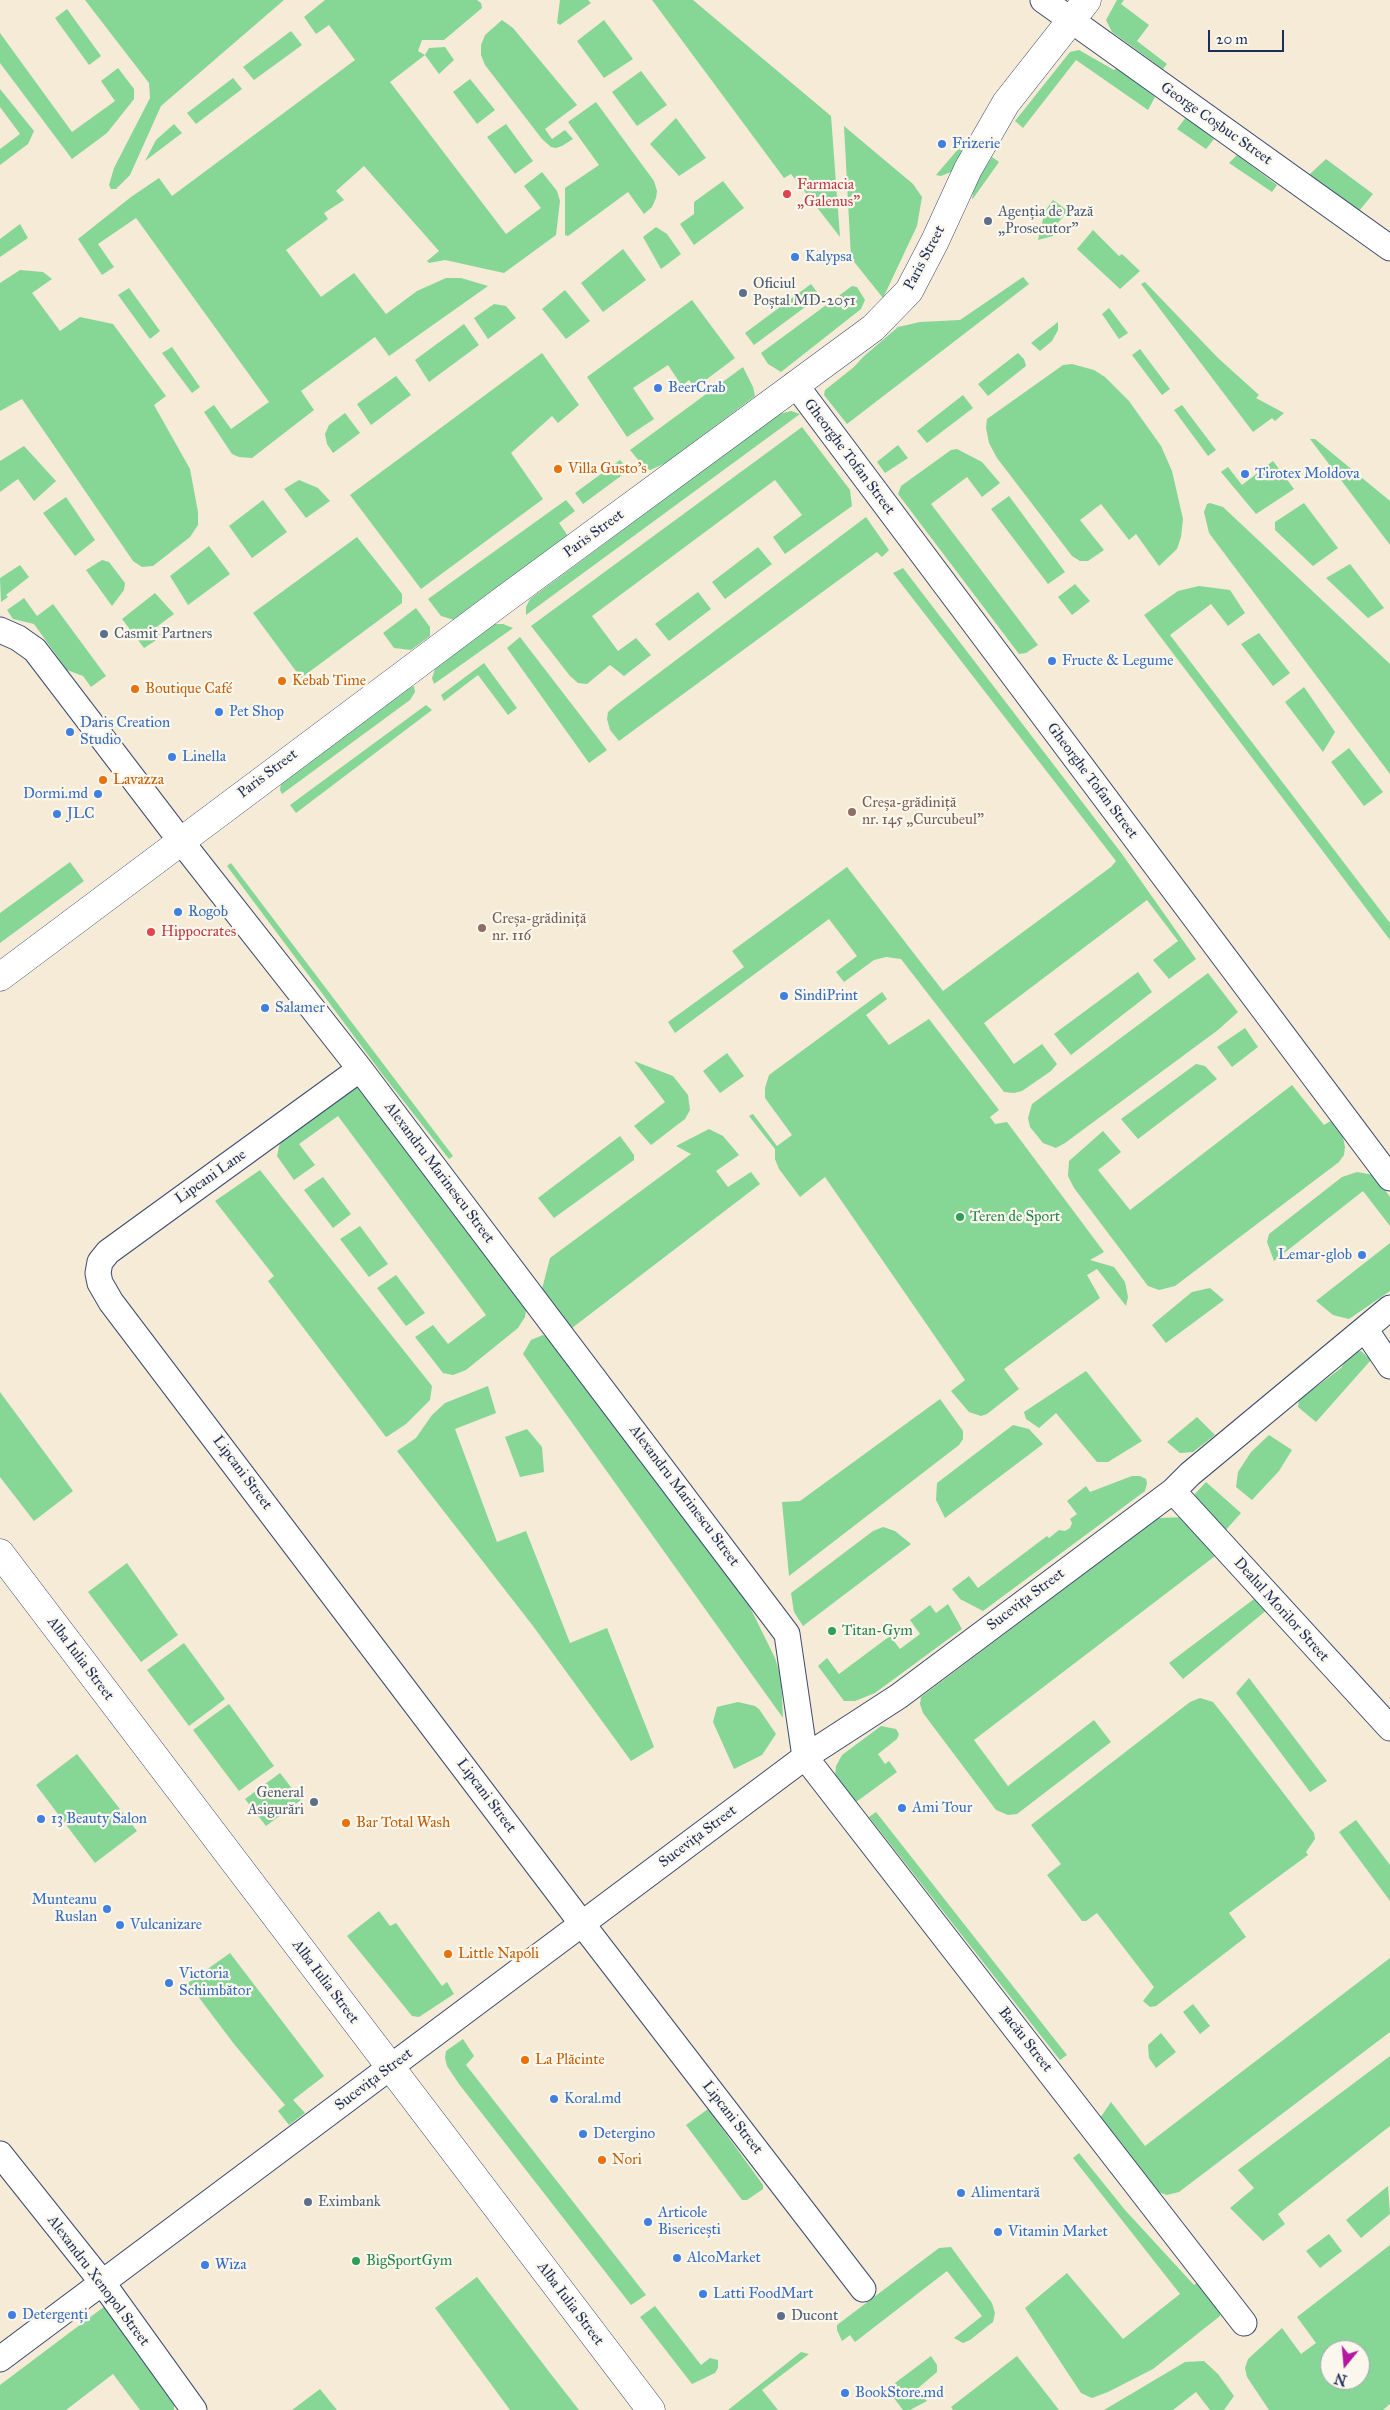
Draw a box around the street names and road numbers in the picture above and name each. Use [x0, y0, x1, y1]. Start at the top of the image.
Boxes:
street label: George Coșbuc Street [1157, 79, 1275, 169]
street label: Paris Street [901, 223, 949, 293]
street label: Gheorghe Tofan Street [800, 396, 898, 518]
street label: Paris Street [560, 506, 628, 562]
street label: Gheorghe Tofan Street [1043, 720, 1141, 842]
street label: Paris Street [234, 746, 302, 802]
street label: Alexandru Marinescu Street [380, 1099, 498, 1247]
street label: Lipcani Lane [172, 1146, 250, 1208]
street label: Alexandru Marinescu Street [625, 1422, 743, 1570]
street label: Lipcani Street [208, 1432, 276, 1514]
street label: Dealul Morilor Street [1229, 1554, 1333, 1666]
street label: Sucevița Street [984, 1565, 1068, 1635]
street label: Alba Iulia Street [43, 1614, 117, 1704]
street label: Lipcani Street [452, 1755, 520, 1837]
street label: Sucevița Street [656, 1802, 740, 1872]
street label: Alba Iulia Street [288, 1937, 362, 2027]
street label: Bacău Street [994, 2004, 1056, 2076]
street label: Sucevița Street [332, 2045, 416, 2115]
street label: Lipcani Street [698, 2078, 766, 2158]
street label: Alexandru Xenopol Street [43, 2212, 153, 2350]
street label: Alba Iulia Street [533, 2259, 607, 2349]

